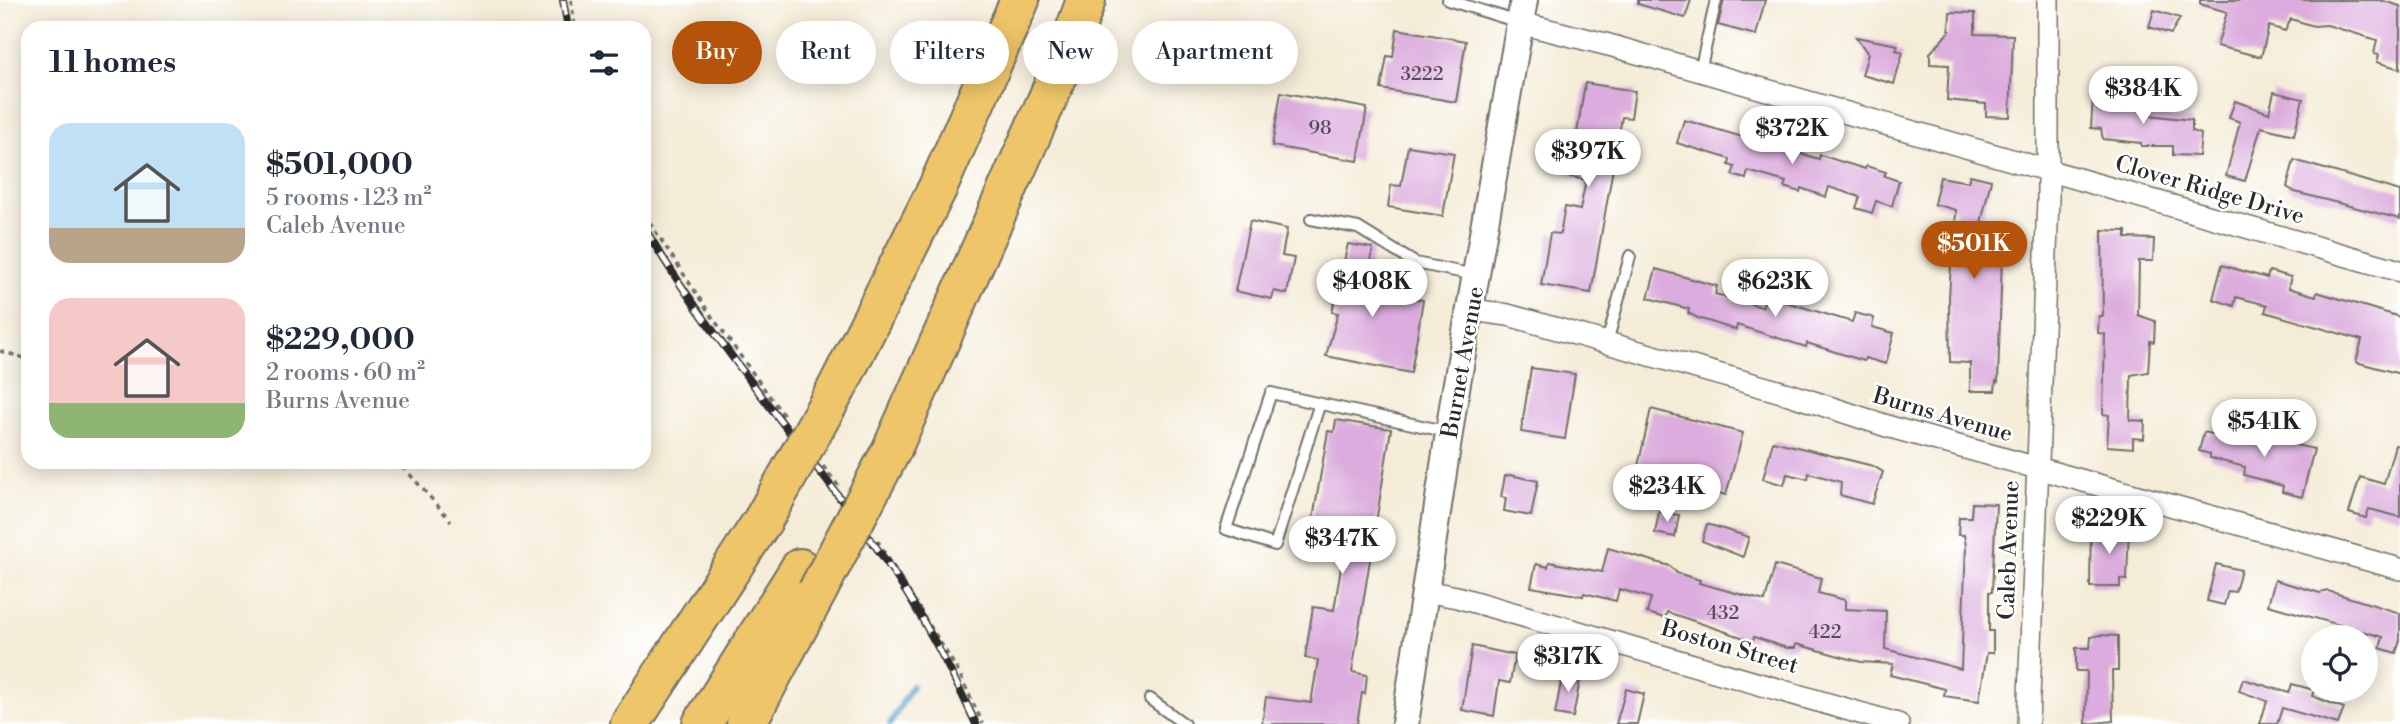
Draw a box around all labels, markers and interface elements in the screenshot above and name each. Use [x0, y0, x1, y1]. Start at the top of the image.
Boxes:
chip: Buy [672, 21, 762, 84]
chip: Rent [776, 21, 876, 84]
chip: Filters [890, 21, 1009, 84]
chip: New [1023, 21, 1118, 84]
chip: Apartment [1132, 21, 1298, 84]
text: 11 homes [49, 44, 176, 82]
icon: filters [585, 44, 623, 82]
house number: 3222 [1401, 62, 1443, 86]
pin: $384K [2094, 66, 2192, 126]
text: $384K [2105, 75, 2181, 103]
pin: $372K [1743, 106, 1841, 166]
text: $372K [1755, 115, 1829, 143]
house number: 98 [1308, 116, 1332, 140]
pin: $397K [1539, 130, 1637, 189]
text: $397K [1551, 138, 1625, 166]
text: $501,000 [266, 146, 413, 184]
street label: Clover Ridge Drive [2112, 150, 2308, 230]
icon: home [105, 151, 189, 235]
text: 5 rooms · 123 m² [266, 184, 432, 212]
text: Caleb Avenue [266, 212, 406, 240]
pin: $501K [1925, 222, 2023, 281]
text: $501K [1937, 230, 2011, 258]
pin: $408K [1323, 260, 1421, 319]
pin: $623K [1726, 260, 1824, 319]
text: $408K [1332, 268, 1412, 296]
text: $623K [1737, 268, 1813, 296]
street label: Burnet Avenue [1436, 284, 1490, 441]
text: $229,000 [266, 321, 415, 359]
icon: home [105, 326, 189, 410]
text: 2 rooms · 60 m² [266, 359, 425, 387]
street label: Burns Avenue [1869, 381, 2016, 448]
text: Burns Avenue [266, 387, 410, 415]
pin: $541K [2215, 400, 2313, 459]
text: $541K [2227, 408, 2301, 436]
pin: $234K [1618, 464, 1716, 524]
text: $234K [1629, 473, 1705, 501]
street label: Caleb Avenue [1993, 480, 2025, 620]
pin: $229K [2060, 496, 2158, 556]
text: $229K [2071, 505, 2147, 533]
pin: $347K [1293, 516, 1391, 576]
text: $347K [1305, 525, 1379, 553]
house number: 432 [1707, 601, 1739, 625]
street label: Boston Street [1657, 614, 1801, 680]
house number: 422 [1809, 620, 1841, 644]
map controls [2301, 625, 2378, 702]
button: locate [2301, 625, 2378, 702]
pin: $317K [1519, 634, 1617, 694]
text: $317K [1534, 643, 1602, 671]

